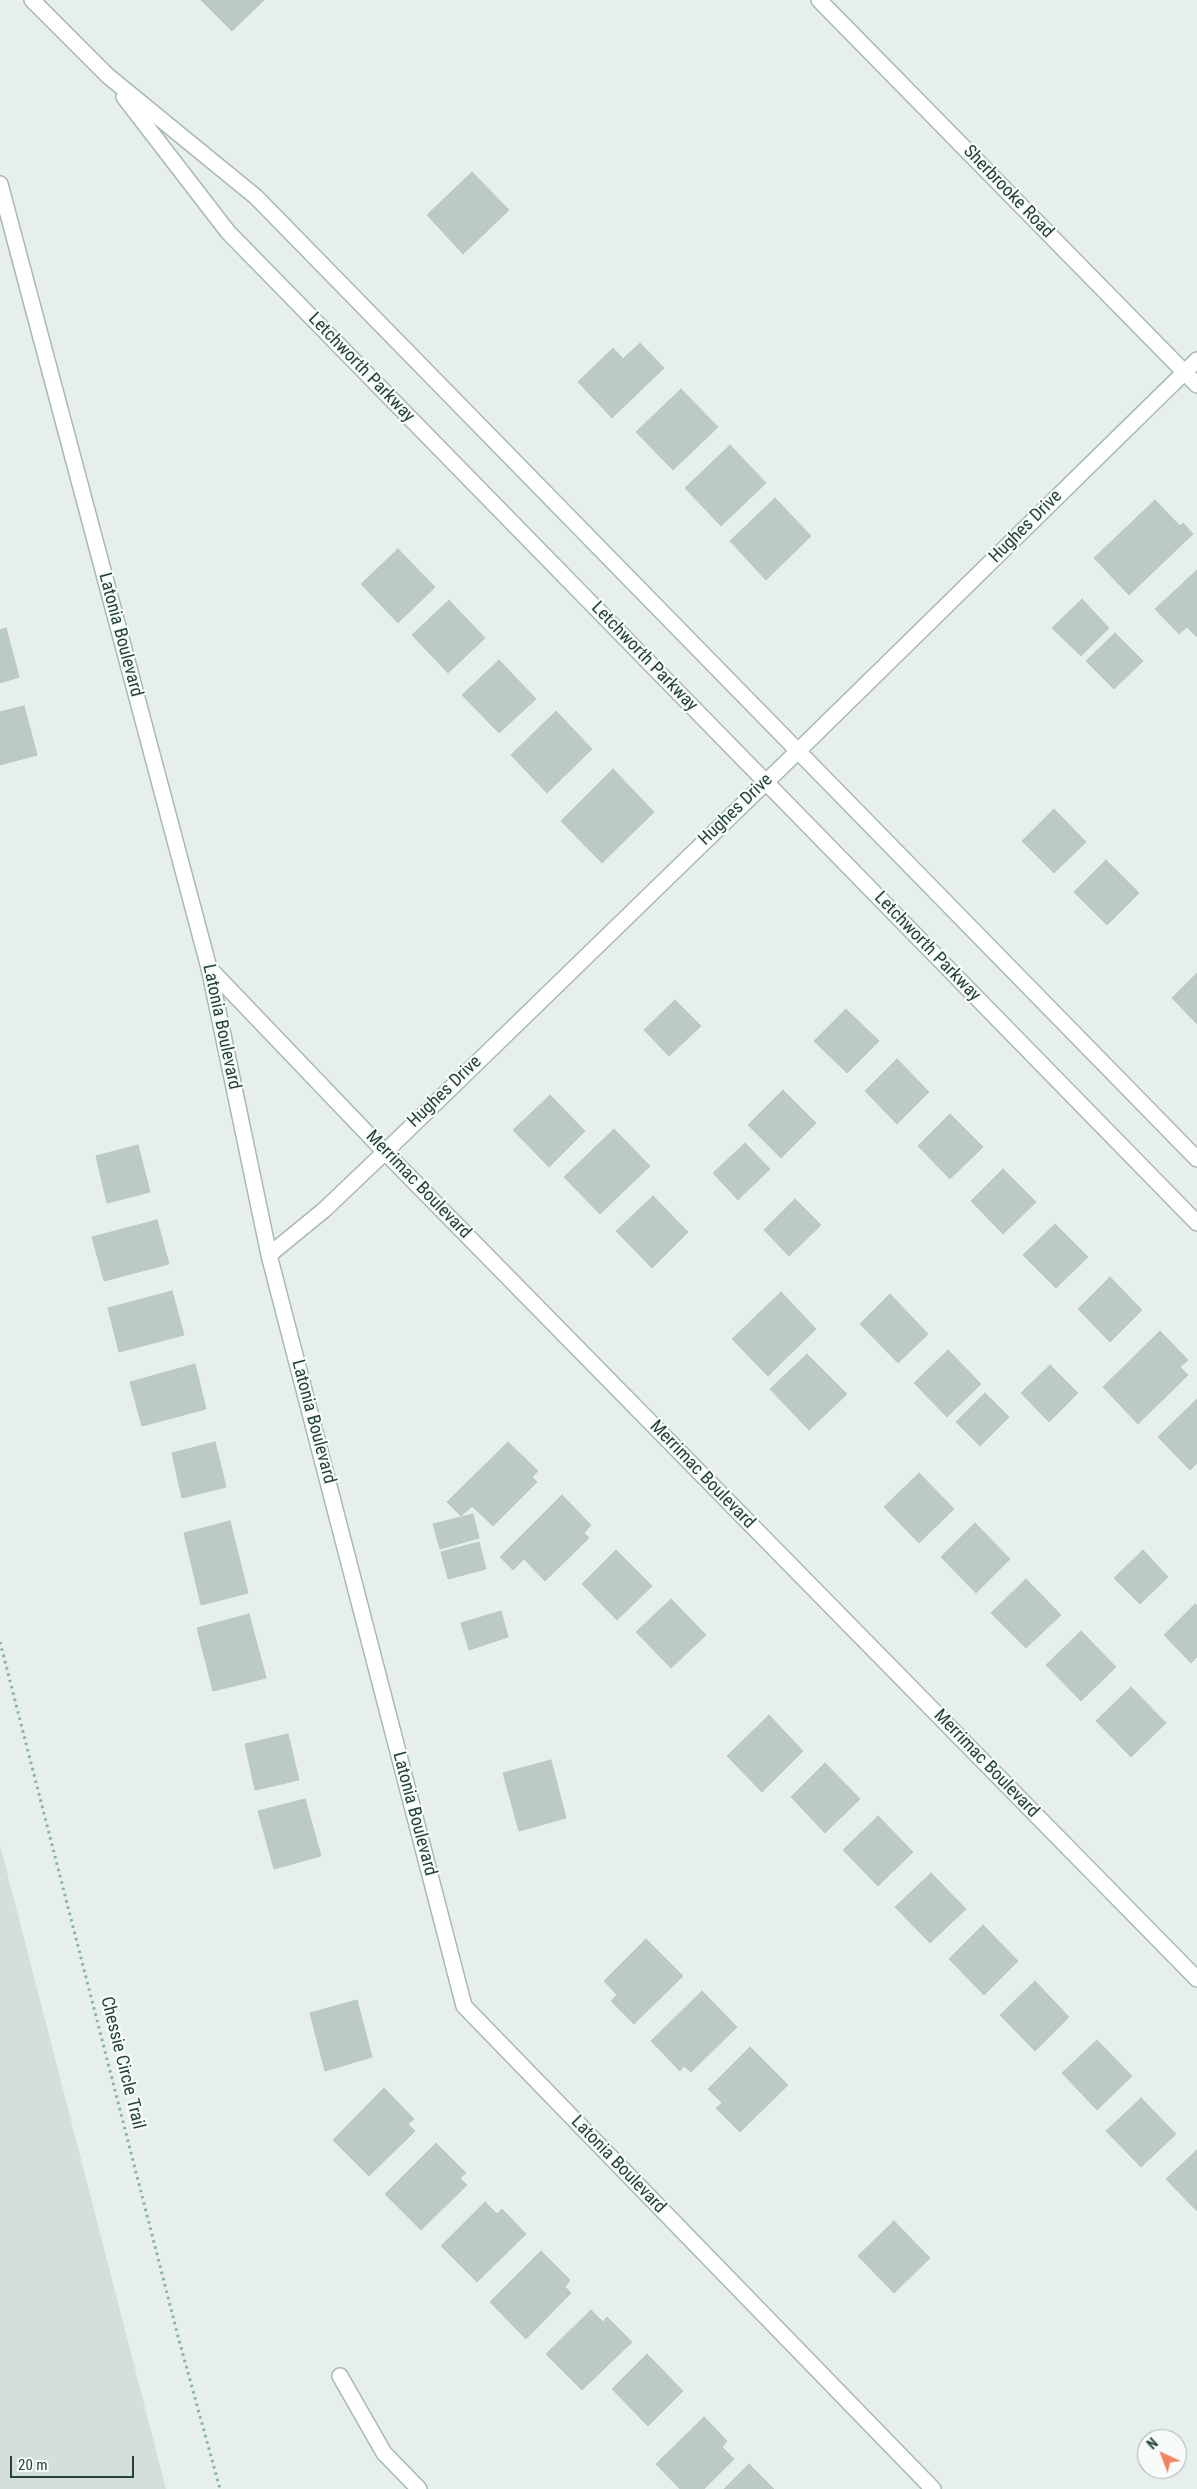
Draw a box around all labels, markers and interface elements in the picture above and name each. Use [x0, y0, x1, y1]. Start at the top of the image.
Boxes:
street label: Sherbrooke Road [958, 141, 1058, 243]
street label: Letchworth Parkway [303, 309, 419, 427]
street label: Hughes Drive [985, 486, 1067, 568]
street label: Latonia Boulevard [93, 571, 147, 699]
street label: Letchworth Parkway [586, 598, 702, 716]
street label: Hughes Drive [695, 770, 777, 850]
street label: Letchworth Parkway [869, 888, 985, 1006]
street label: Latonia Boulevard [197, 962, 245, 1092]
street label: Hughes Drive [404, 1052, 486, 1132]
street label: Merrimac Boulevard [361, 1126, 475, 1244]
street label: Latonia Boulevard [286, 1358, 340, 1486]
street label: Merrimac Boulevard [645, 1416, 759, 1534]
street label: Merrimac Boulevard [929, 1705, 1043, 1823]
street label: Latonia Boulevard [387, 1750, 441, 1878]
street label: Chessie Circle Trail [95, 1994, 149, 2132]
street label: Latonia Boulevard [566, 2112, 670, 2218]
north arrow [1137, 2429, 1187, 2479]
text: N [1144, 2435, 1161, 2453]
scale bar [12, 2446, 136, 2478]
text: 20 m [18, 2456, 48, 2474]

